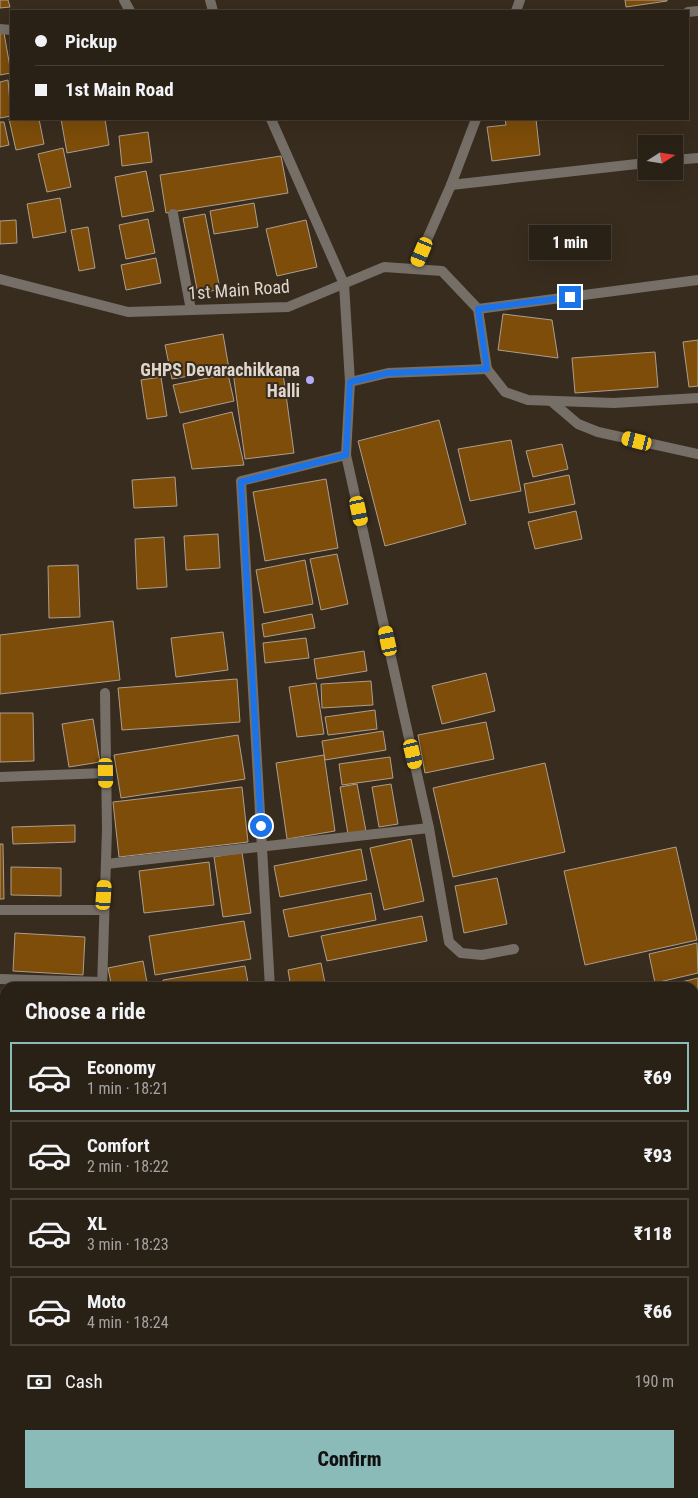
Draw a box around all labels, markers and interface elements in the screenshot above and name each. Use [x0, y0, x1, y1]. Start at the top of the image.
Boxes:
text: Pickup [65, 30, 117, 53]
text: 1st Main Road [65, 78, 174, 101]
north arrow [638, 135, 682, 180]
map controls [638, 135, 683, 180]
callout: 1 min [529, 224, 611, 260]
text: 1 min [552, 233, 588, 252]
car [409, 235, 434, 269]
street label: 1st Main Road [187, 275, 291, 304]
route end [559, 286, 581, 308]
place label: GHPS Devarachikkana Halli [140, 359, 300, 401]
marker: GHPS Devarachikkana Halli [304, 374, 316, 386]
car [620, 430, 653, 452]
car [348, 495, 369, 527]
car [377, 625, 398, 657]
car [402, 738, 423, 770]
car [98, 758, 113, 788]
route start [250, 815, 272, 837]
car [95, 880, 112, 910]
text: Choose a ride [25, 999, 146, 1024]
icon: car [27, 1055, 72, 1100]
text: Economy [87, 1056, 156, 1079]
text: ₹69 [644, 1066, 672, 1089]
text: 1 min · 18:21 [87, 1079, 169, 1098]
icon: car [27, 1133, 72, 1178]
text: Comfort [87, 1134, 150, 1157]
text: ₹93 [644, 1144, 672, 1167]
text: 2 min · 18:22 [87, 1157, 169, 1176]
icon: car [27, 1211, 72, 1256]
text: XL [87, 1212, 107, 1235]
text: ₹118 [634, 1222, 672, 1245]
text: 3 min · 18:23 [87, 1235, 169, 1254]
icon: car [27, 1289, 72, 1334]
text: Moto [87, 1290, 126, 1313]
text: ₹66 [644, 1300, 672, 1323]
text: 4 min · 18:24 [87, 1313, 169, 1332]
icon: cash [25, 1368, 53, 1396]
text: Cash [65, 1370, 103, 1393]
text: 190 m [635, 1372, 674, 1391]
button: Confirm [25, 1430, 674, 1488]

